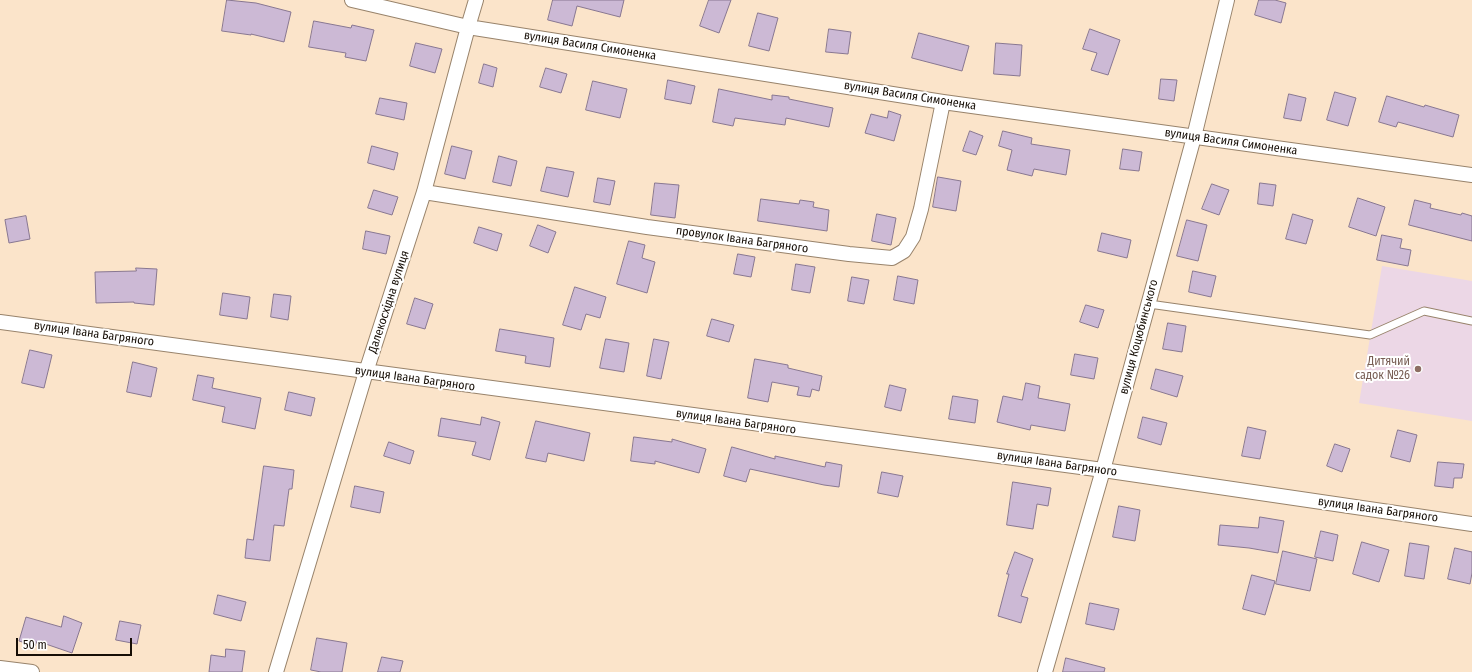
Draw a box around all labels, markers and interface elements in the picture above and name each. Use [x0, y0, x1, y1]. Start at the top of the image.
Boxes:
street label: вулиця Василя Симоненка [523, 28, 657, 64]
street label: вулиця Василя Симоненка [843, 78, 977, 114]
street label: вулиця Василя Симоненка [1164, 126, 1298, 158]
street label: провулок Івана Багряного [675, 224, 809, 256]
street label: Далекосхідна вулиця [366, 249, 412, 355]
street label: вулиця Коцюбинського [1117, 278, 1161, 396]
street label: вулиця Івана Багряного [33, 318, 155, 350]
place label: Дитячий садок №26 [1355, 355, 1410, 383]
street label: вулиця Івана Багряного [354, 363, 476, 395]
marker: Дитячий садок №26 [1413, 364, 1423, 374]
street label: вулиця Івана Багряного [675, 406, 797, 438]
street label: вулиця Івана Багряного [996, 448, 1118, 480]
street label: вулиця Івана Багряного [1317, 494, 1439, 526]
scale bar [18, 630, 134, 656]
text: 50 m [23, 638, 47, 652]

